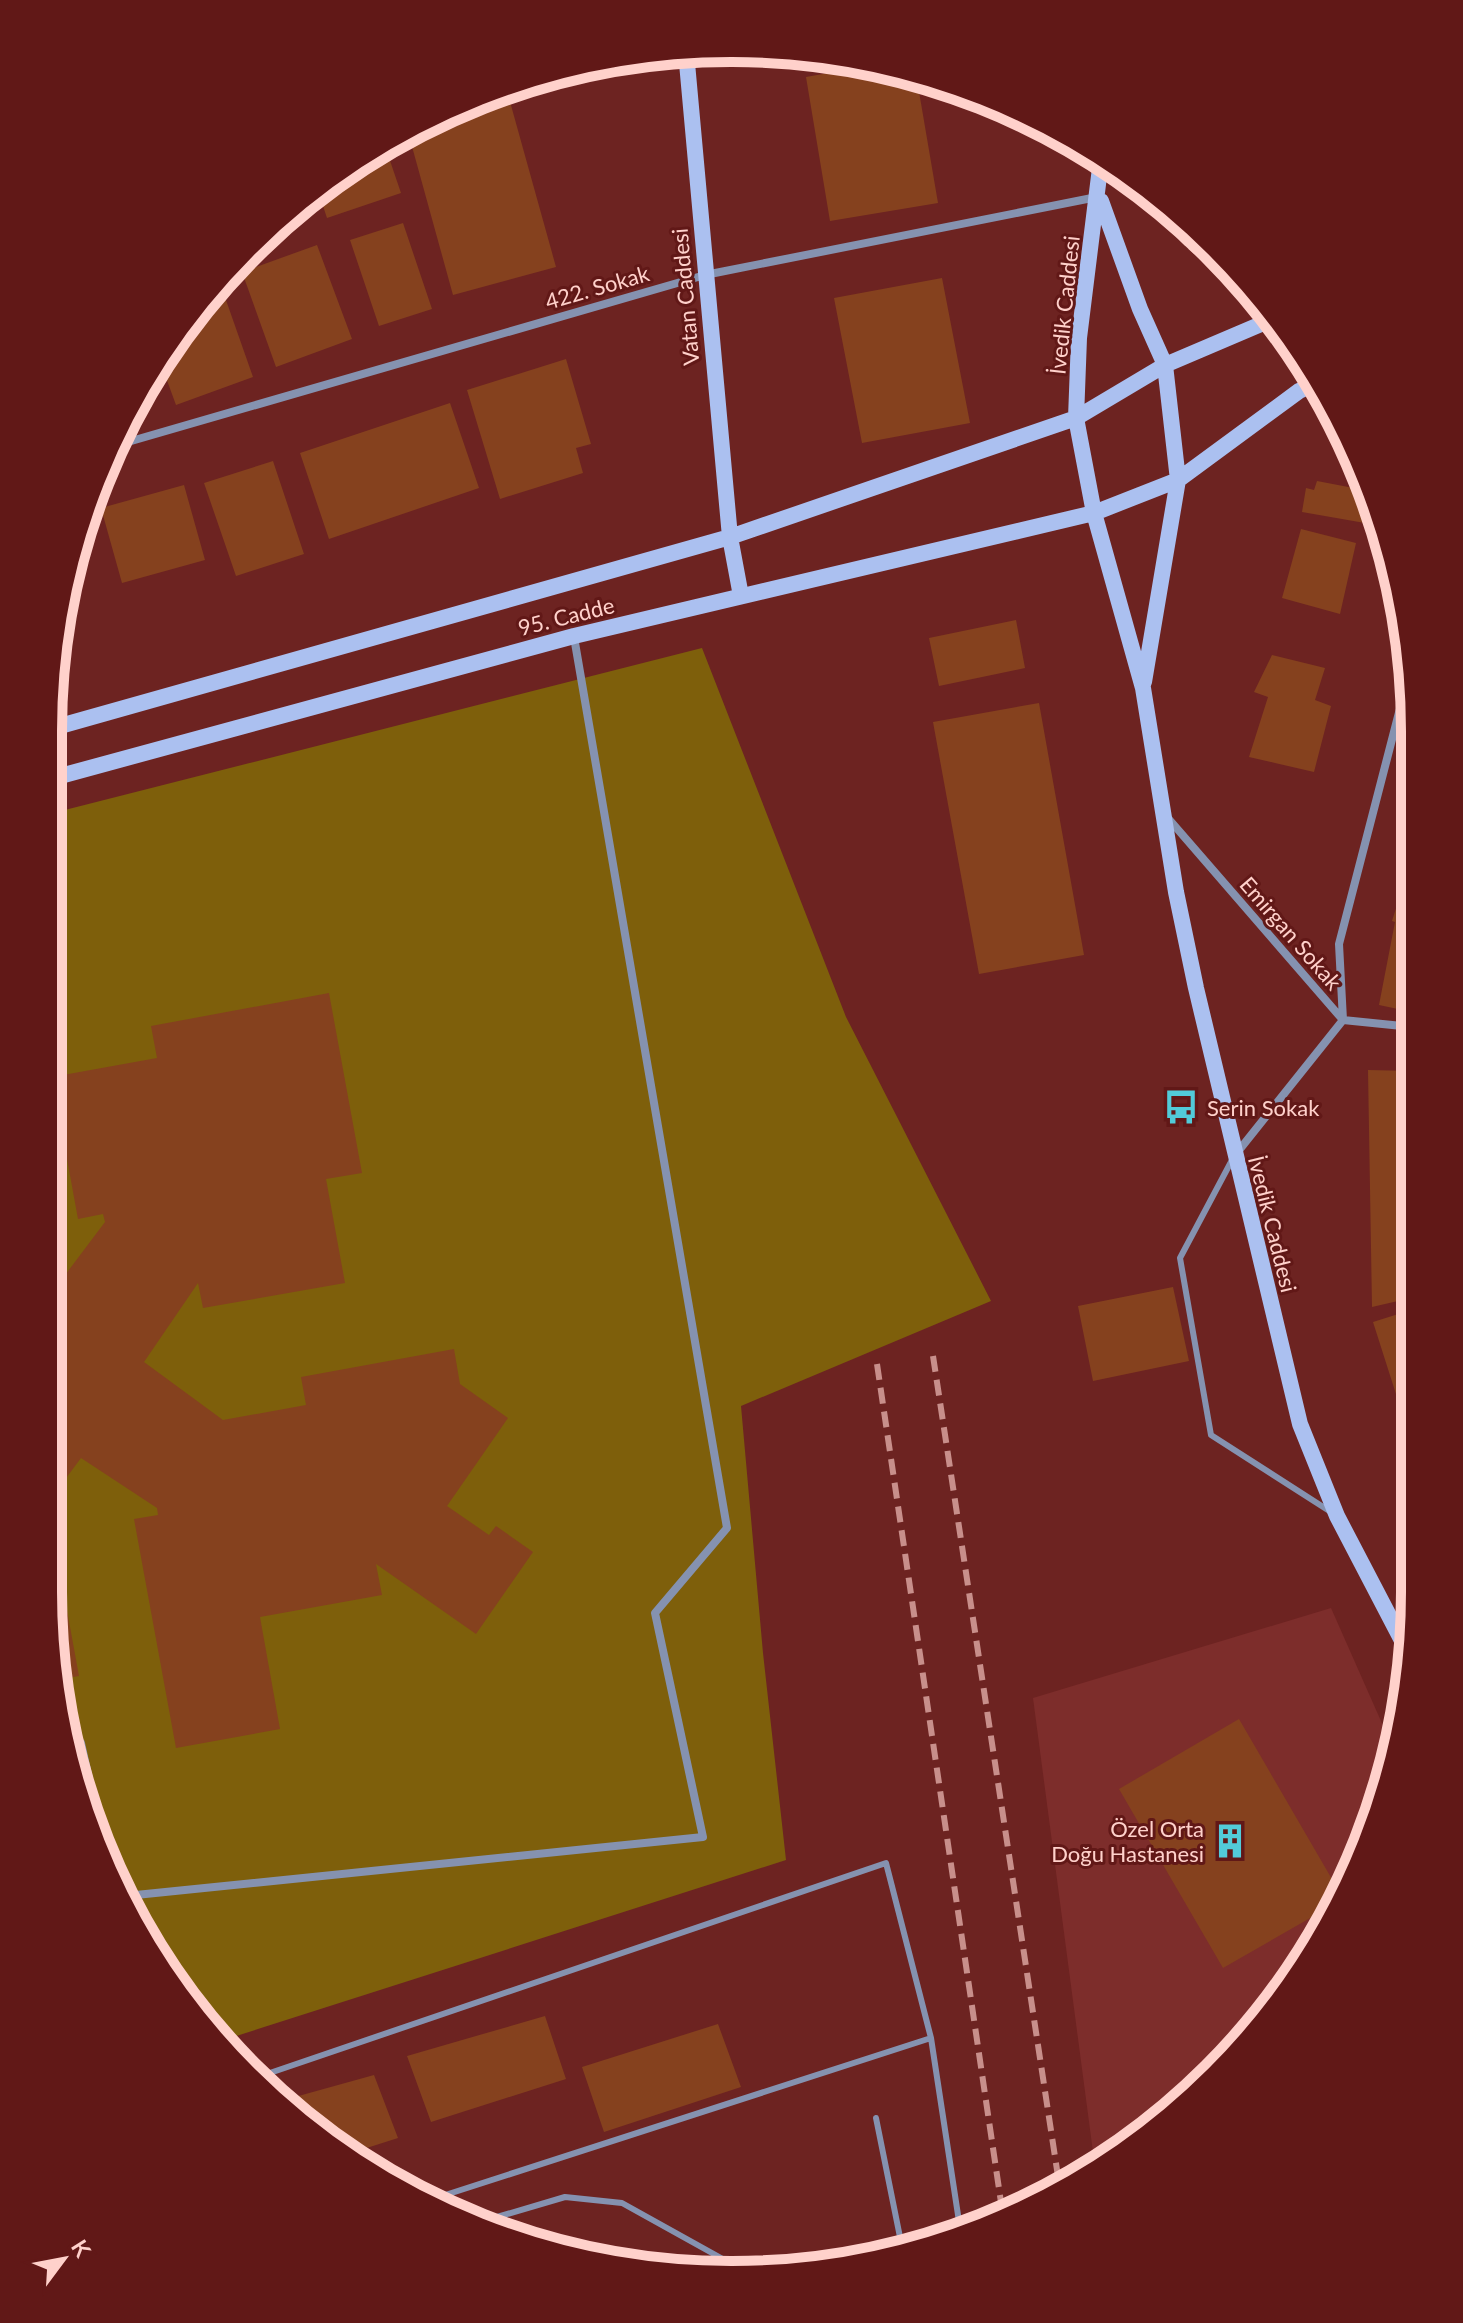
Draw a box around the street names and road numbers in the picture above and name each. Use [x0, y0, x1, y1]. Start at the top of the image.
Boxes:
street label: Vatan Caddesi [666, 227, 704, 367]
street label: İvedik Caddesi [1043, 234, 1085, 376]
street label: 422. Sokak [542, 259, 653, 315]
street label: 95. Cadde [515, 591, 617, 641]
street label: Emirgan Sokak [1234, 871, 1348, 996]
street label: İvedik Caddesi [1243, 1153, 1303, 1295]

